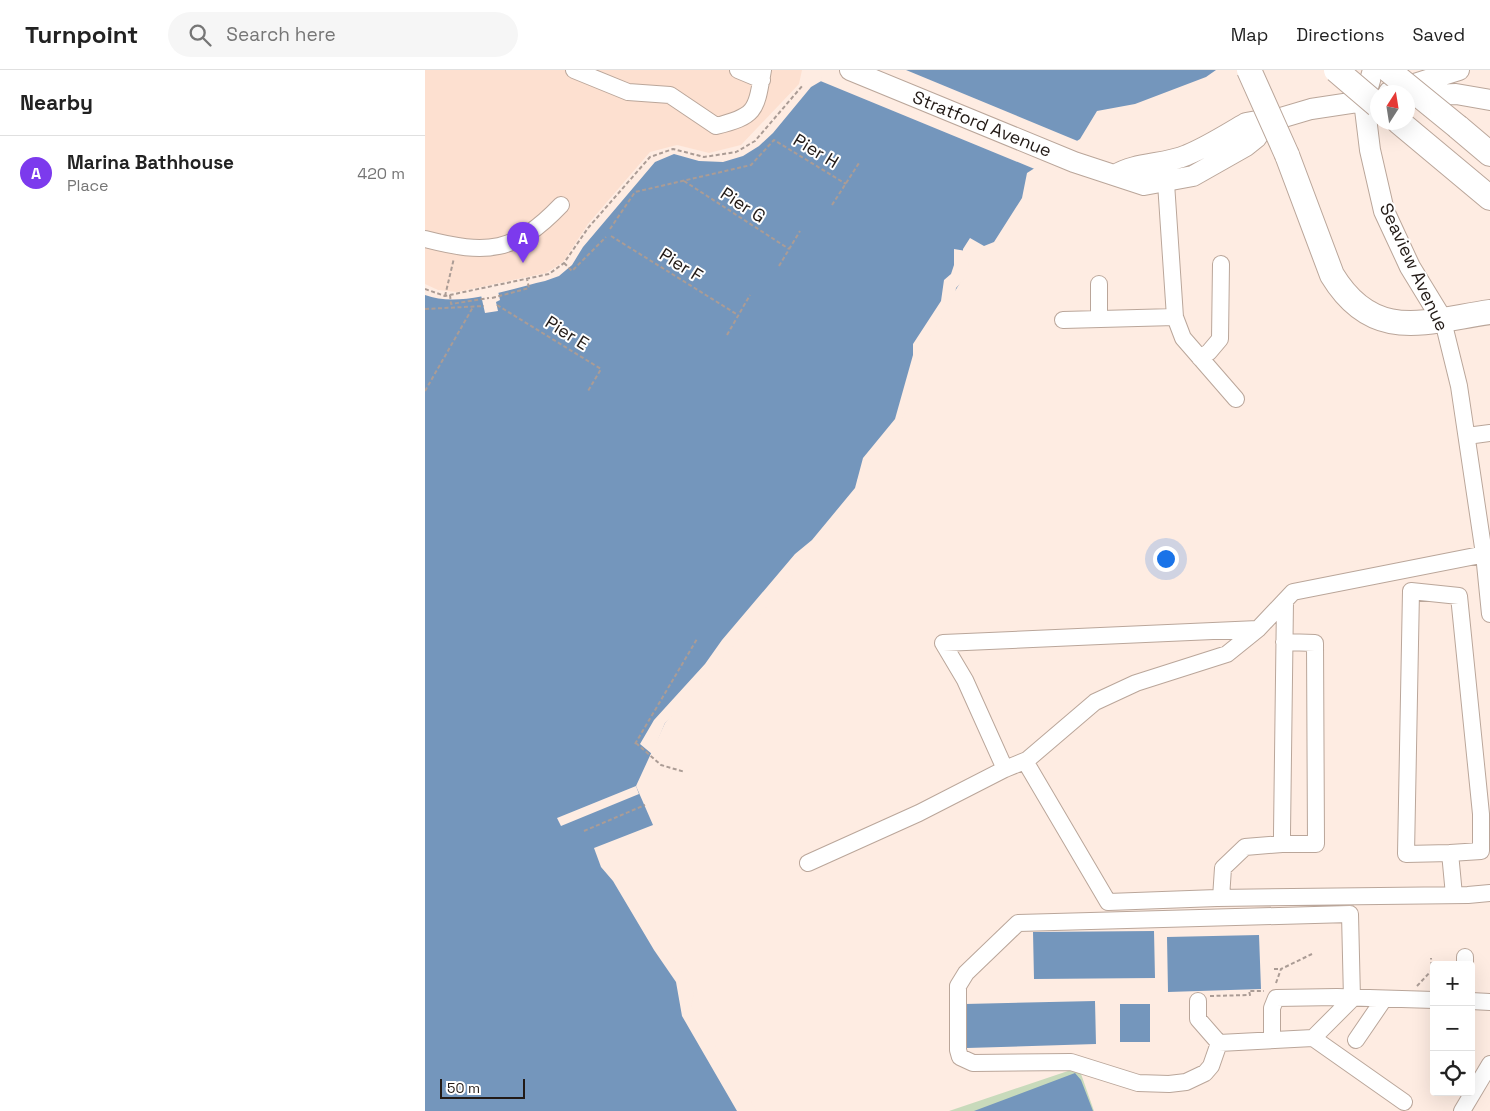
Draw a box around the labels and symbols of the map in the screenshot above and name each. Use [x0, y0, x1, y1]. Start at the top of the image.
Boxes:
street label: Stratford Avenue [909, 85, 1055, 162]
north arrow [1370, 85, 1415, 130]
street label: Pier H [789, 128, 843, 173]
street label: Pier G [716, 182, 770, 228]
street label: Seaview Avenue [1375, 199, 1454, 334]
pin: A [507, 222, 539, 263]
street label: Pier F [655, 242, 708, 287]
street label: Pier E [541, 310, 593, 355]
your location [1153, 546, 1179, 572]
scale bar [440, 1076, 525, 1099]

